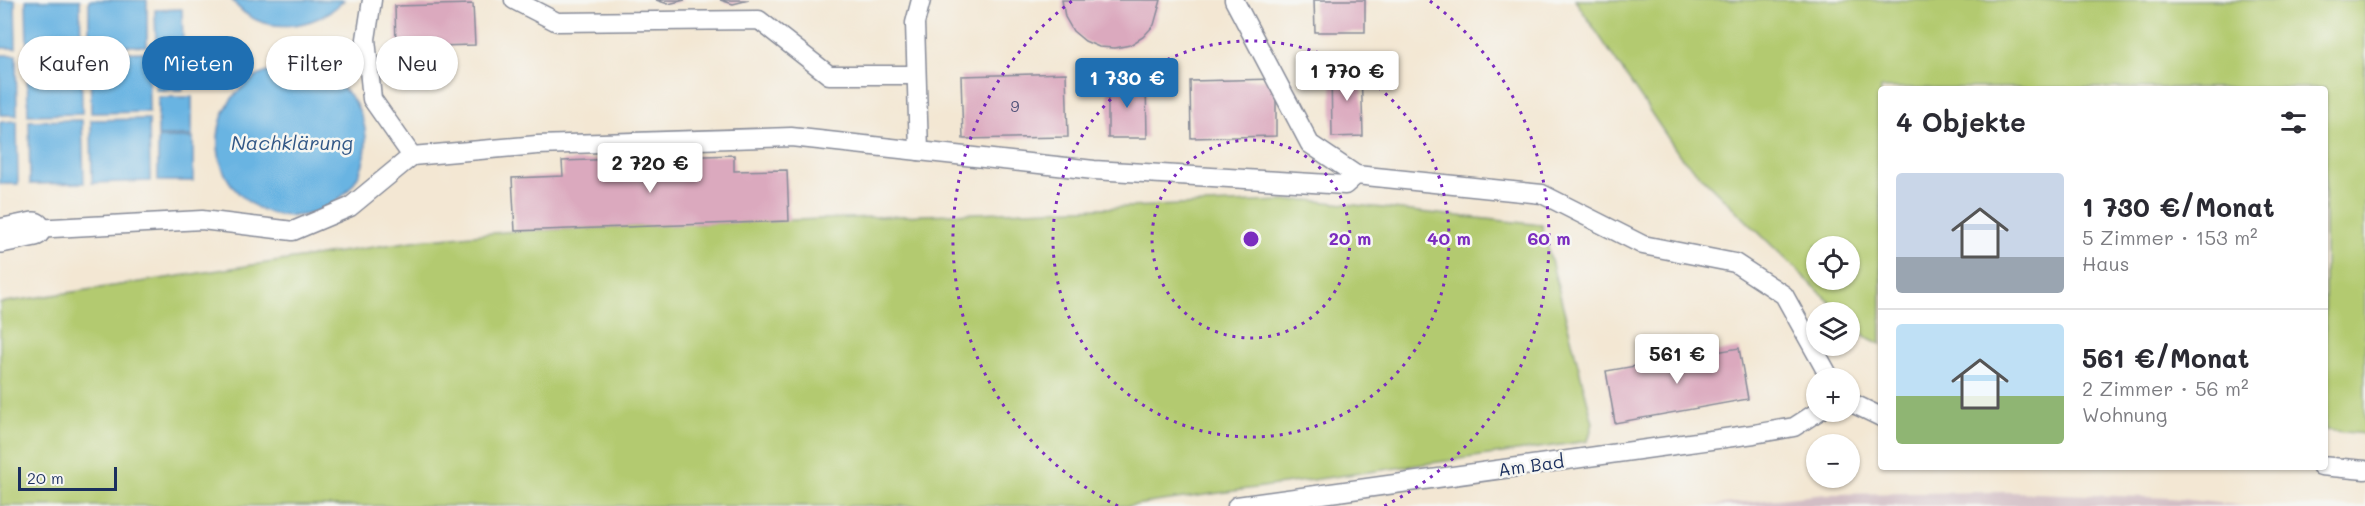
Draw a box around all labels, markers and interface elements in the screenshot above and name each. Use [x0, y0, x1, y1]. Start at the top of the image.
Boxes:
chip: Kaufen [18, 36, 130, 90]
chip: Mieten [142, 36, 254, 90]
chip: Filter [266, 36, 364, 90]
chip: Neu [376, 36, 458, 90]
pin: 1 770 € [1292, 51, 1402, 102]
text: 1 770 € [1310, 57, 1384, 83]
pin: 1 730 € [1072, 58, 1182, 109]
text: 1 730 € [1089, 64, 1165, 90]
house number: 9 [1011, 96, 1020, 116]
text: 4 Objekte [1896, 105, 2026, 139]
icon: filters [2277, 106, 2310, 139]
water label: Nachklärung [231, 129, 353, 155]
pin: 2 720 € [595, 143, 705, 194]
text: 2 720 € [612, 149, 688, 175]
text: 1 730 €/Monat [2082, 190, 2275, 224]
icon: home [1944, 197, 2016, 269]
text: 5 Zimmer · 153 m² [2082, 224, 2258, 250]
text: 20 m [1329, 226, 1371, 250]
text: 40 m [1427, 226, 1471, 250]
text: 60 m [1527, 226, 1571, 250]
centre of rings [1241, 229, 1261, 249]
map controls [1806, 236, 1860, 488]
button: locate [1806, 236, 1860, 290]
text: Haus [2082, 250, 2129, 276]
button: layers [1806, 302, 1860, 356]
pin: 561 € [1635, 334, 1719, 385]
text: 561 € [1649, 340, 1705, 366]
text: 561 €/Monat [2082, 341, 2249, 375]
icon: home [1944, 348, 2016, 420]
button: + [1806, 368, 1860, 422]
text: 2 Zimmer · 56 m² [2082, 375, 2249, 401]
text: Wohnung [2082, 401, 2167, 427]
button: − [1806, 434, 1860, 488]
street label: Am Bad [1496, 448, 1566, 482]
scale bar [18, 464, 117, 492]
text: 20 m [27, 467, 64, 488]

